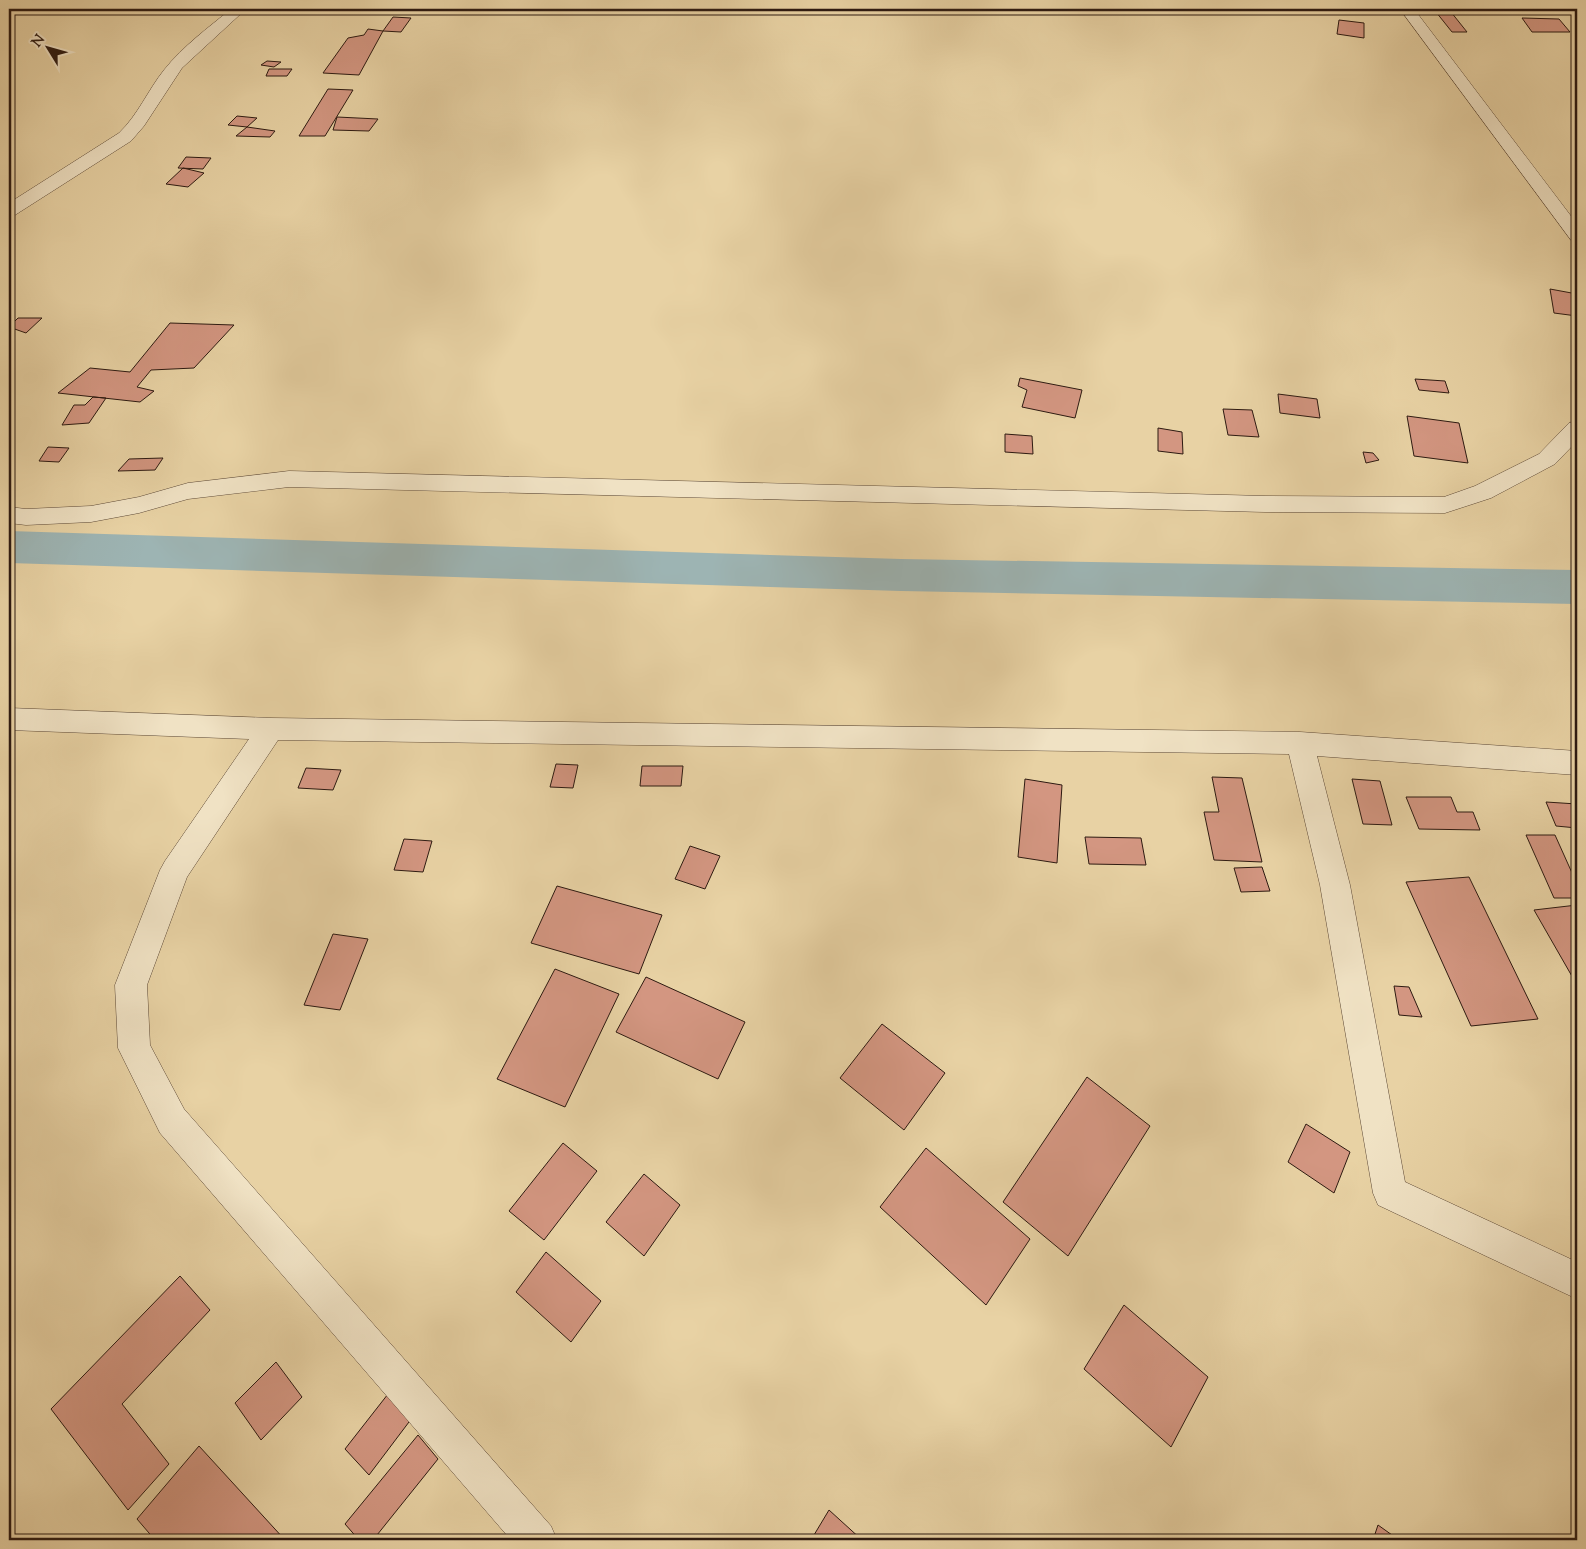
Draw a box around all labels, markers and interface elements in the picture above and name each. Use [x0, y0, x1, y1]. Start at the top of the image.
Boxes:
north arrow [22, 22, 72, 72]
text: N [28, 31, 51, 52]

